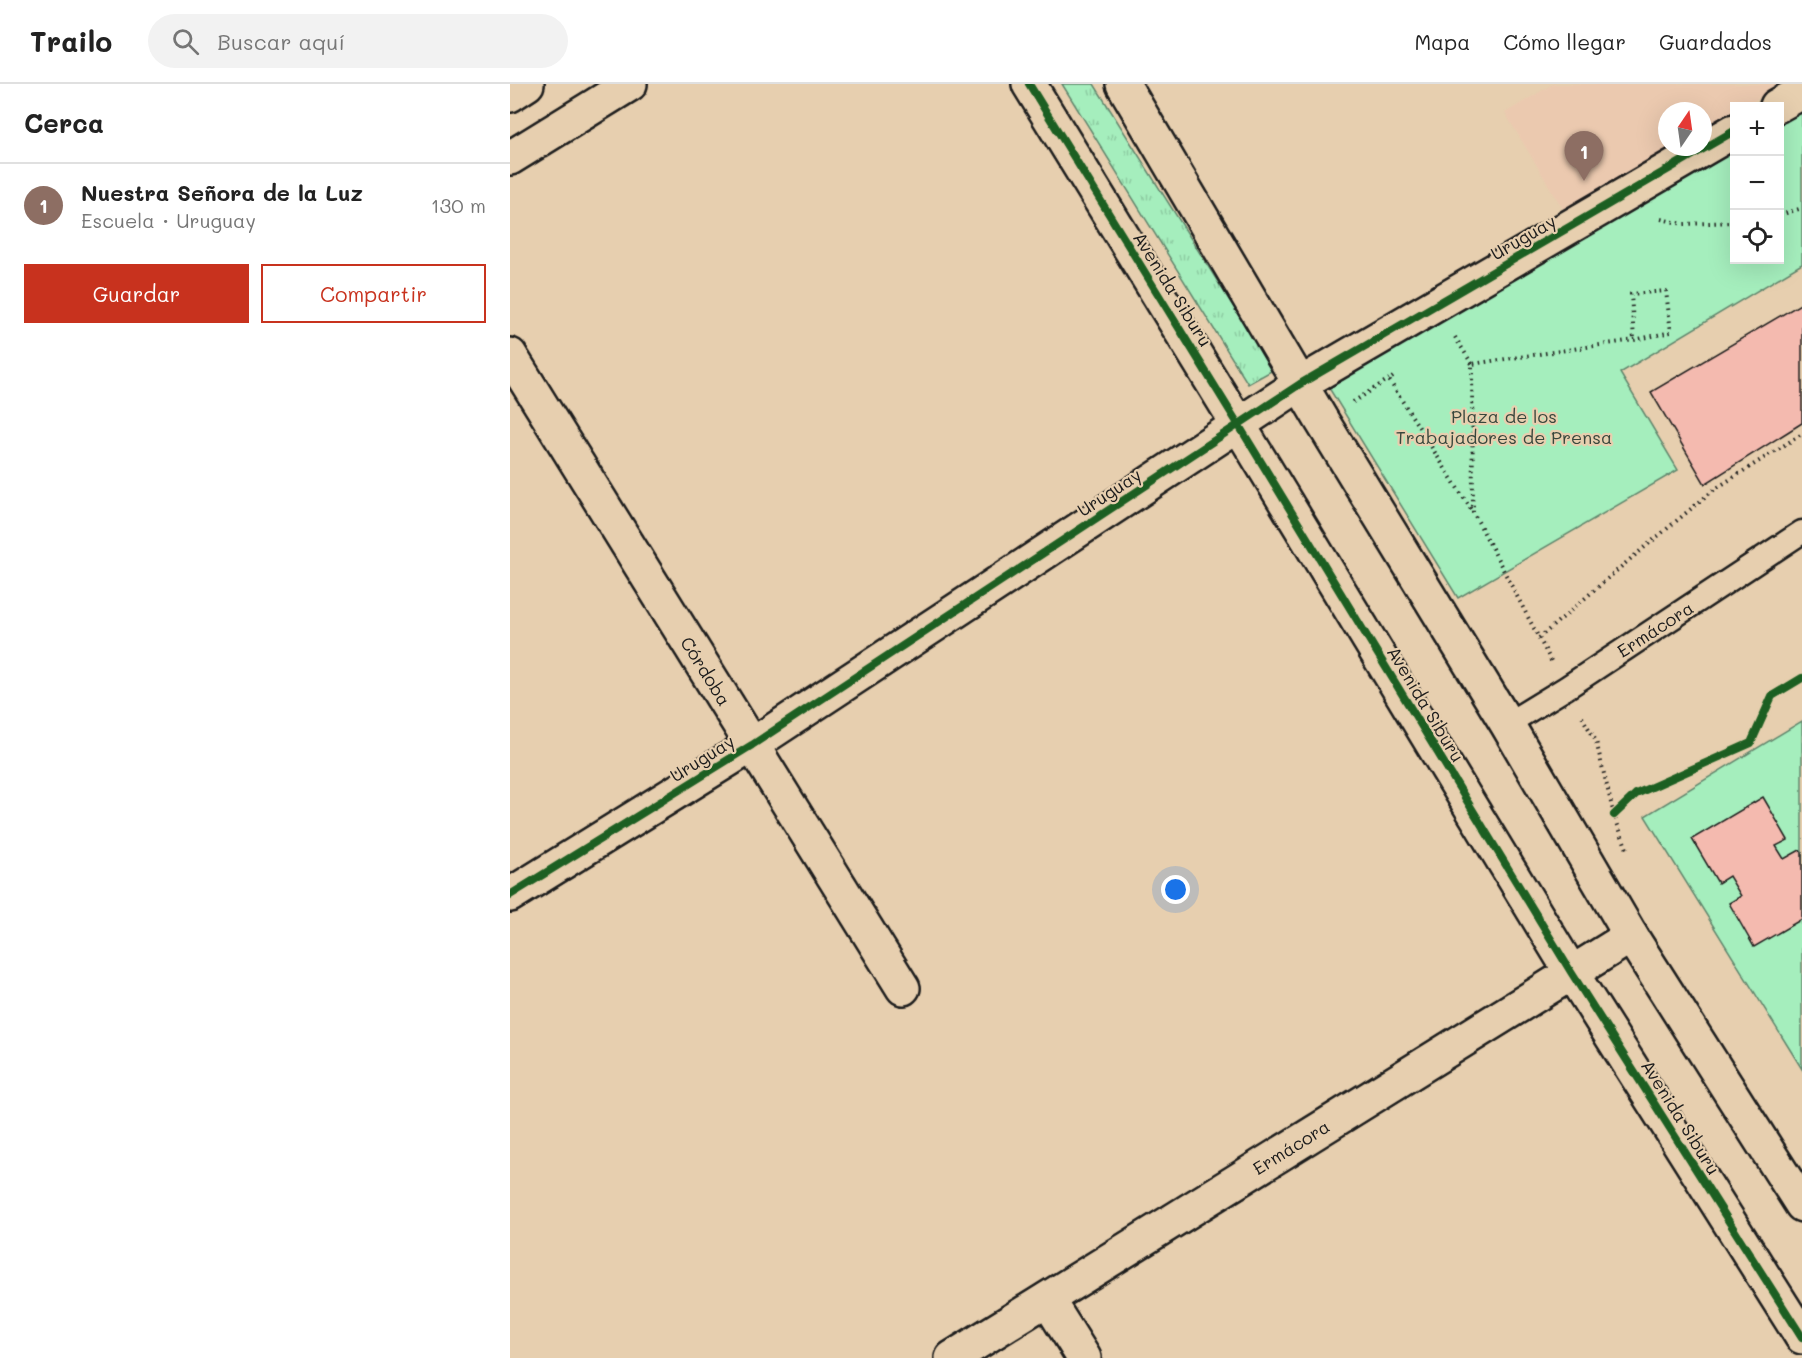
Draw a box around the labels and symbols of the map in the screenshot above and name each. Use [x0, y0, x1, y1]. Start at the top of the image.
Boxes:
north arrow [1658, 102, 1712, 156]
pin: 1 [1564, 132, 1604, 181]
street label: Uruguay [1486, 209, 1560, 265]
street label: Avenida Siburu [1128, 227, 1218, 351]
park label: Plaza de los Trabajadores de Prensa [1396, 404, 1612, 449]
street label: Uruguay [1072, 462, 1146, 522]
street label: Ermácora [1612, 595, 1698, 663]
street label: Córdoba [675, 632, 737, 710]
street label: Avenida Siburu [1382, 642, 1470, 766]
street label: Uruguay [665, 729, 739, 787]
your location [1161, 875, 1190, 904]
street label: Avenida Siburu [1636, 1055, 1726, 1179]
street label: Ermácora [1248, 1114, 1334, 1180]

